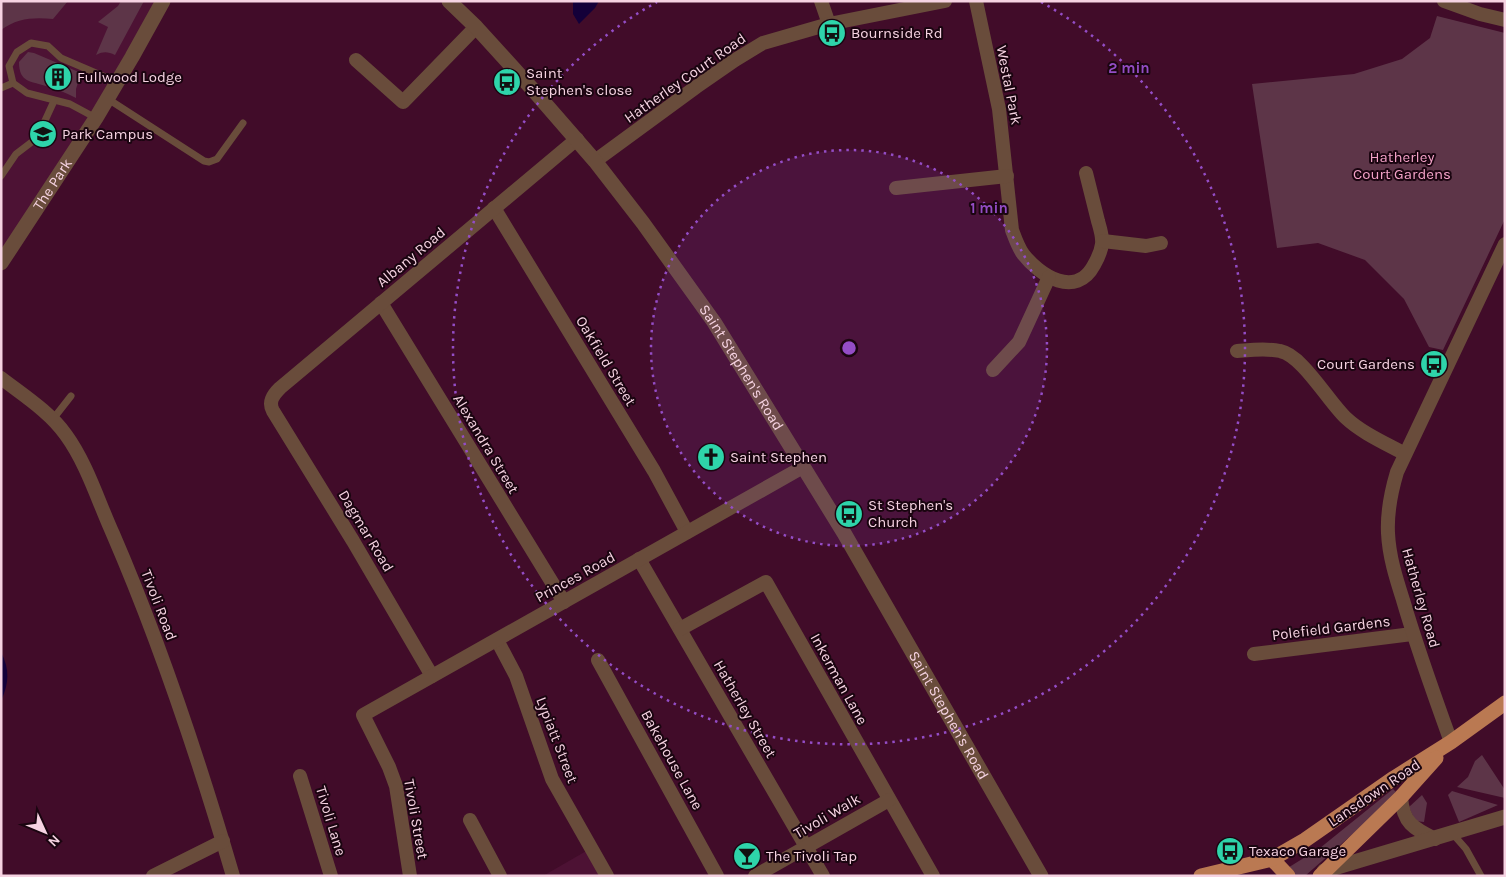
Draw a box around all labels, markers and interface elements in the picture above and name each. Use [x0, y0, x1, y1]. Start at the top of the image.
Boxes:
bus stop icon: Bournside Rd [817, 18, 847, 48]
place label: Bournside Rd [851, 24, 943, 42]
street label: Hatherley Court Road [621, 29, 749, 127]
street label: Westal Park [992, 44, 1026, 126]
text: 2 min [1108, 59, 1150, 77]
building icon: Fullwood Lodge [43, 62, 73, 92]
place label: Saint Stephen's close [526, 64, 632, 99]
bus stop icon: Saint Stephen's close [492, 67, 522, 97]
place label: Fullwood Lodge [77, 68, 182, 86]
school or university icon: Park Campus [28, 119, 58, 149]
place label: Park Campus [62, 125, 153, 143]
park label: Hatherley Court Gardens [1353, 148, 1451, 183]
street label: The Park [29, 155, 76, 214]
text: 1 min [970, 199, 1008, 217]
street label: Albany Road [373, 223, 449, 291]
street label: Saint Stephen's Road [695, 301, 788, 434]
street label: Oakfield Street [572, 313, 640, 409]
centre of rings [840, 339, 858, 357]
bus stop icon: Court Gardens [1419, 349, 1449, 379]
place label: Court Gardens [1317, 355, 1415, 373]
street label: Alexandra Street [449, 391, 523, 497]
church icon: Saint Stephen [696, 442, 726, 472]
place label: Saint Stephen [730, 448, 827, 466]
street label: Dagmar Road [334, 487, 398, 575]
place label: St Stephen's Church [868, 496, 953, 531]
bus stop icon: St Stephen's Church [834, 499, 864, 529]
street label: Hatherley Road [1398, 546, 1444, 650]
street label: Princes Road [532, 548, 618, 606]
street label: Tivoli Road [137, 567, 181, 643]
street label: Polefield Gardens [1271, 612, 1391, 644]
street label: Inkerman Lane [806, 630, 872, 728]
street label: Saint Stephen's Road [905, 648, 993, 783]
street label: Hatherley Street [710, 657, 780, 761]
street label: Lypiatt Street [532, 694, 582, 786]
street label: Bakehouse Lane [637, 707, 707, 813]
street label: Lansdown Road [1324, 756, 1424, 830]
street label: Tivoli Street [400, 777, 432, 861]
street label: Tivoli Lane [312, 784, 350, 858]
street label: Tivoli Walk [791, 790, 863, 842]
north arrow [20, 807, 70, 857]
text: N [44, 831, 64, 850]
bus stop icon: Texaco Garage [1215, 836, 1245, 866]
bar icon: The Tivoli Tap [732, 841, 762, 871]
place label: Texaco Garage [1249, 842, 1346, 860]
place label: The Tivoli Tap [766, 847, 857, 865]

